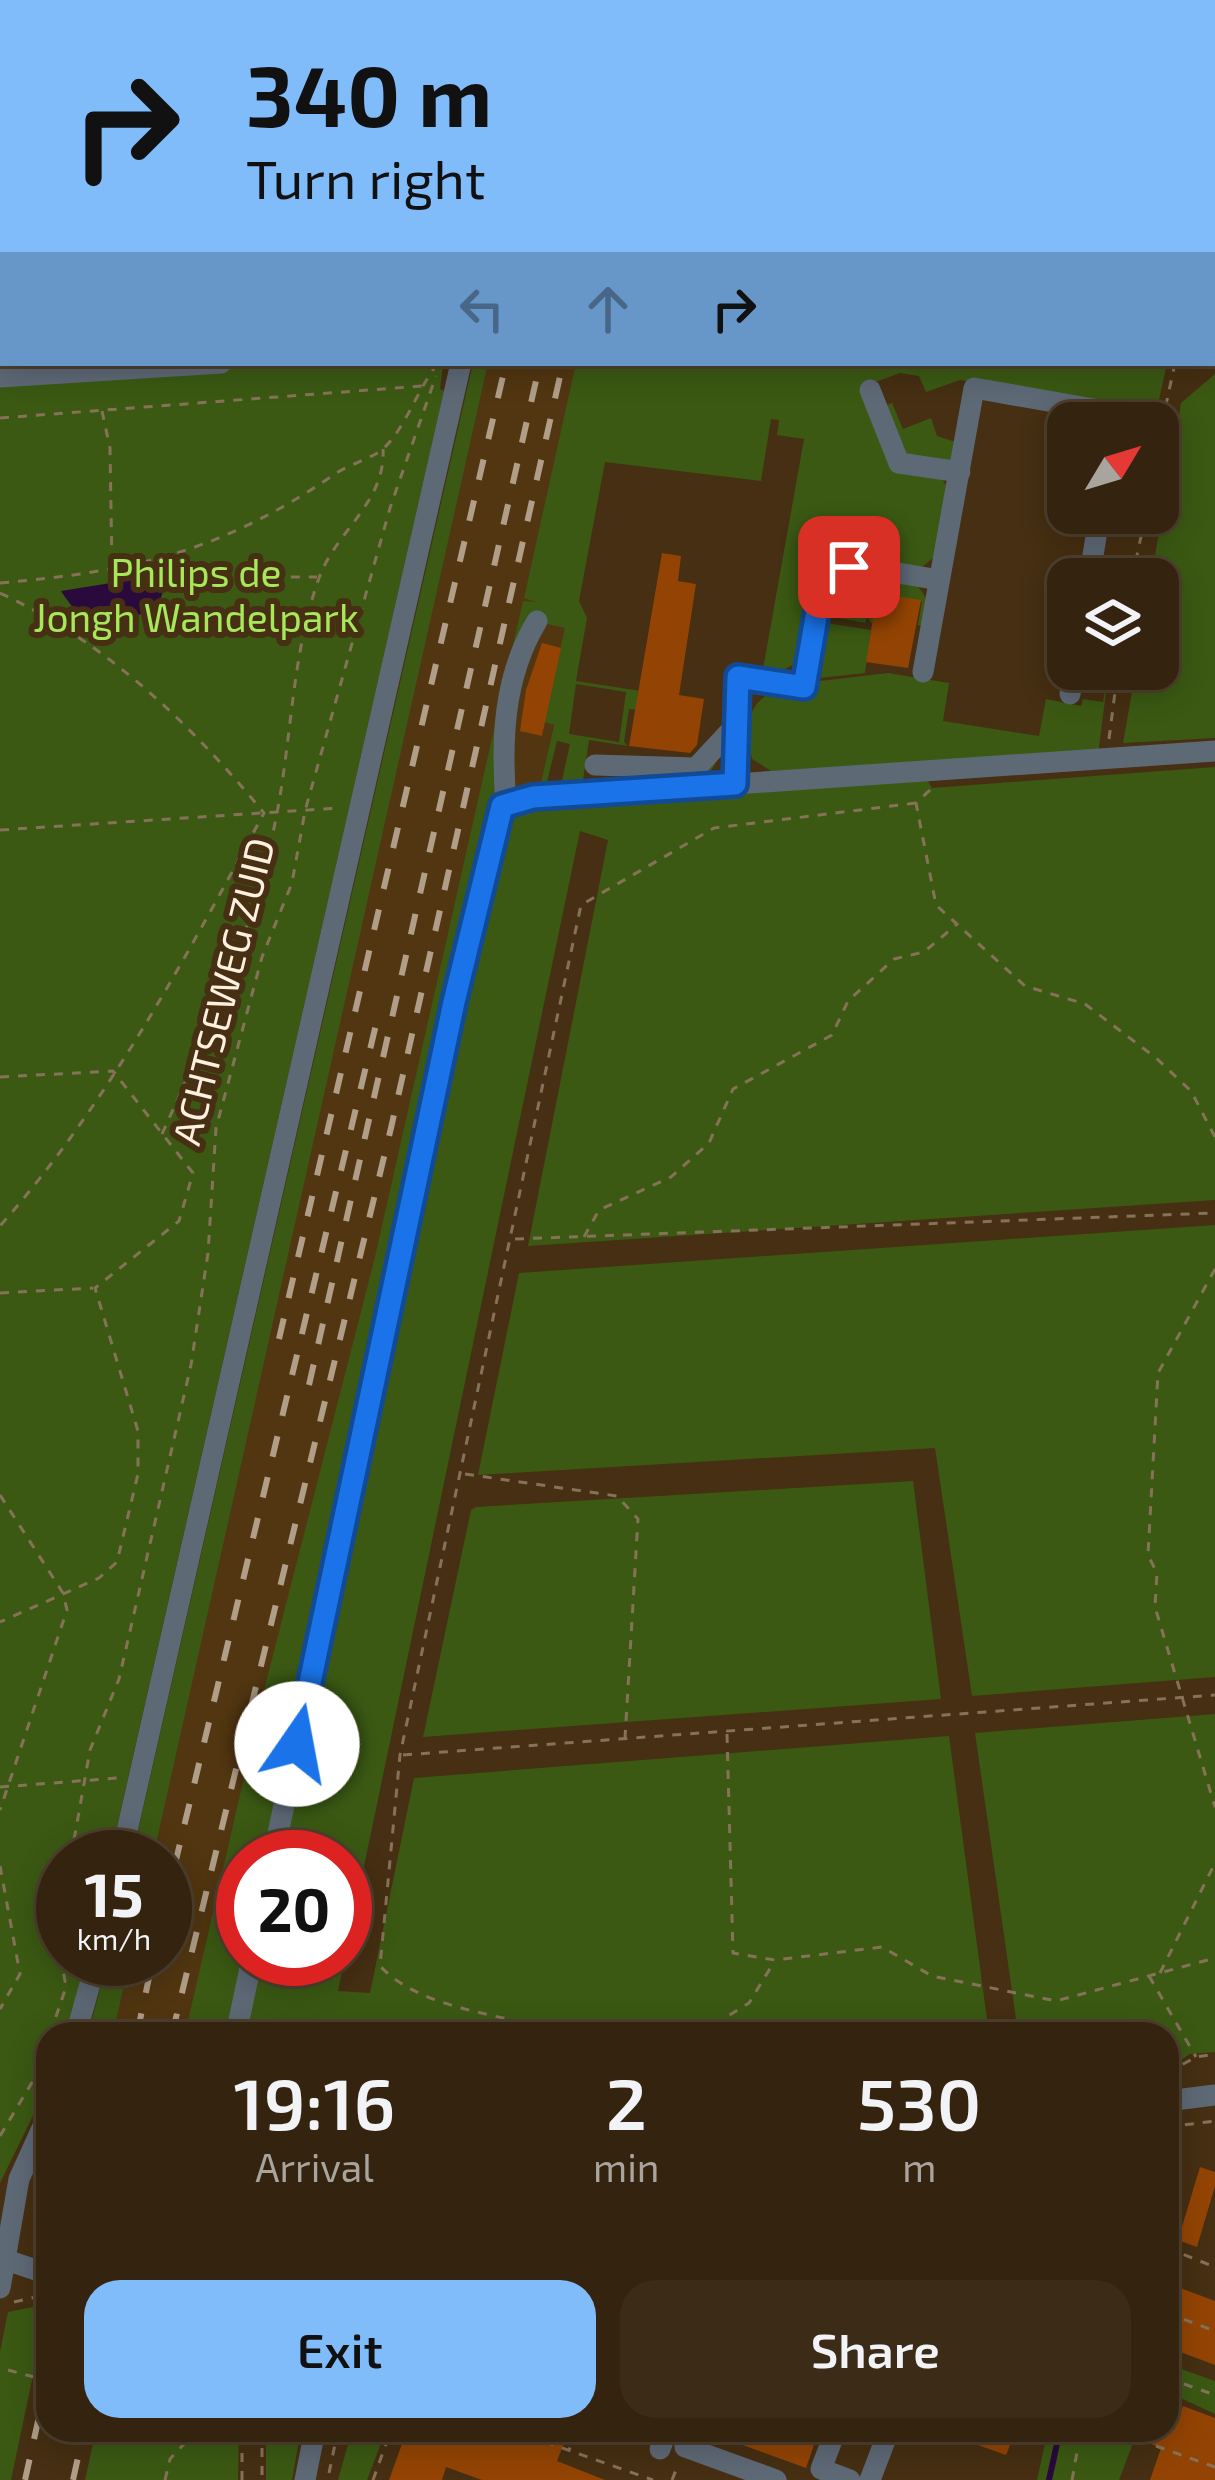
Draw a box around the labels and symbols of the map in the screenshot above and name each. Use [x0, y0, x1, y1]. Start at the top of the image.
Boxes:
north arrow [1047, 402, 1179, 534]
pin [798, 516, 900, 618]
park label: Philips de Jongh Wandelpark [33, 548, 359, 640]
street label: ACHTSEWEG ZUID [161, 833, 283, 1149]
position arrow [234, 1681, 360, 1807]
speed limit sign: 20 [216, 1830, 372, 1986]

